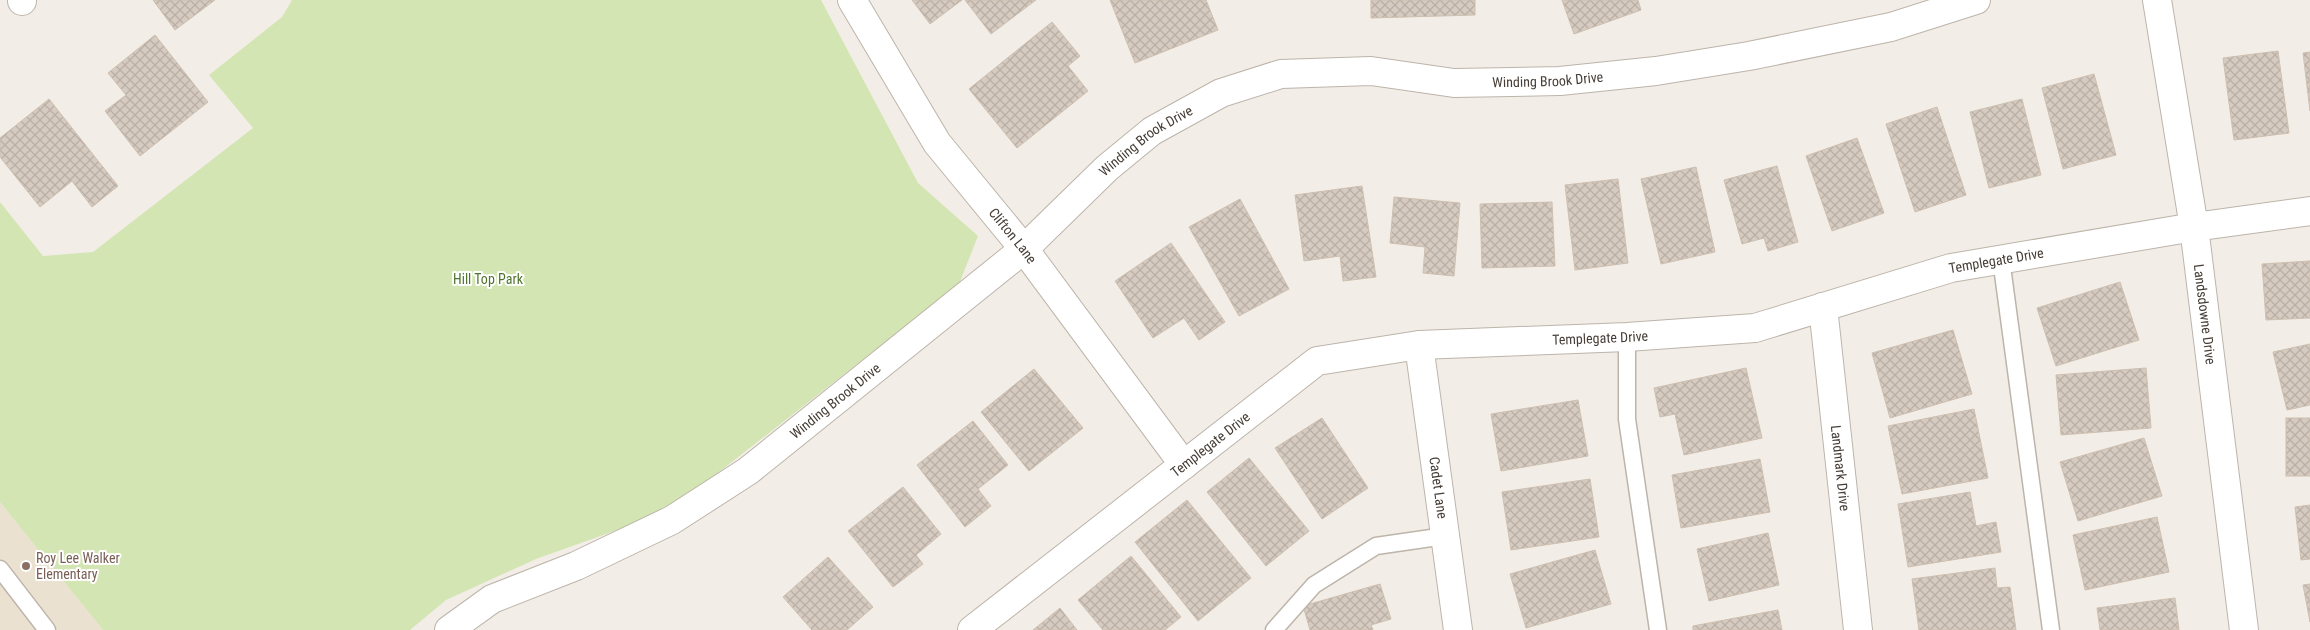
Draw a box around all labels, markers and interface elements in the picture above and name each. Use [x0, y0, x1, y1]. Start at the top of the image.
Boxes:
street label: Winding Brook Drive [1492, 69, 1604, 90]
street label: Winding Brook Drive [1096, 102, 1196, 179]
street label: Clifton Lane [986, 205, 1040, 267]
street label: Templegate Drive [1948, 244, 2045, 276]
street label: Landsdowne Drive [2191, 263, 2219, 366]
park label: Hill Top Park [453, 271, 524, 287]
street label: Templegate Drive [1552, 328, 1649, 348]
street label: Winding Brook Drive [787, 360, 884, 442]
street label: Templegate Drive [1167, 408, 1253, 480]
street label: Landmark Drive [1828, 424, 1853, 512]
street label: Cadet Lane [1426, 456, 1451, 520]
place label: Roy Lee Walker Elementary [36, 550, 120, 582]
marker: Roy Lee Walker Elementary [20, 560, 32, 572]

